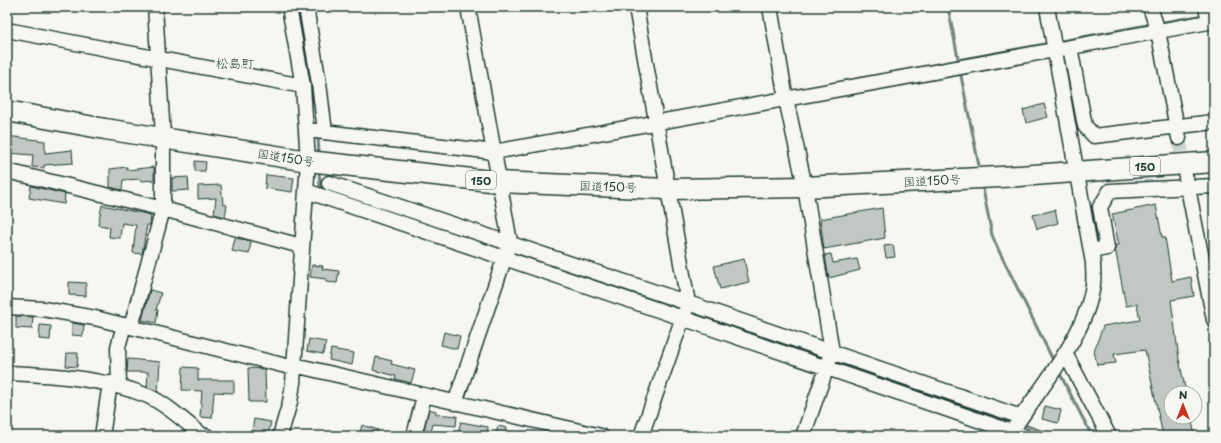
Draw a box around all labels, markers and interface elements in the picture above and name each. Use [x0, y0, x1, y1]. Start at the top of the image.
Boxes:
district label: 松島町 [215, 53, 255, 72]
street label: 国道150号 [256, 144, 316, 170]
road number: 150 [1130, 157, 1160, 175]
street label: 国道150号 [903, 169, 961, 191]
road number: 150 [466, 171, 496, 189]
street label: 国道150号 [579, 176, 637, 196]
north arrow [1163, 385, 1203, 425]
text: N [1179, 386, 1188, 403]

